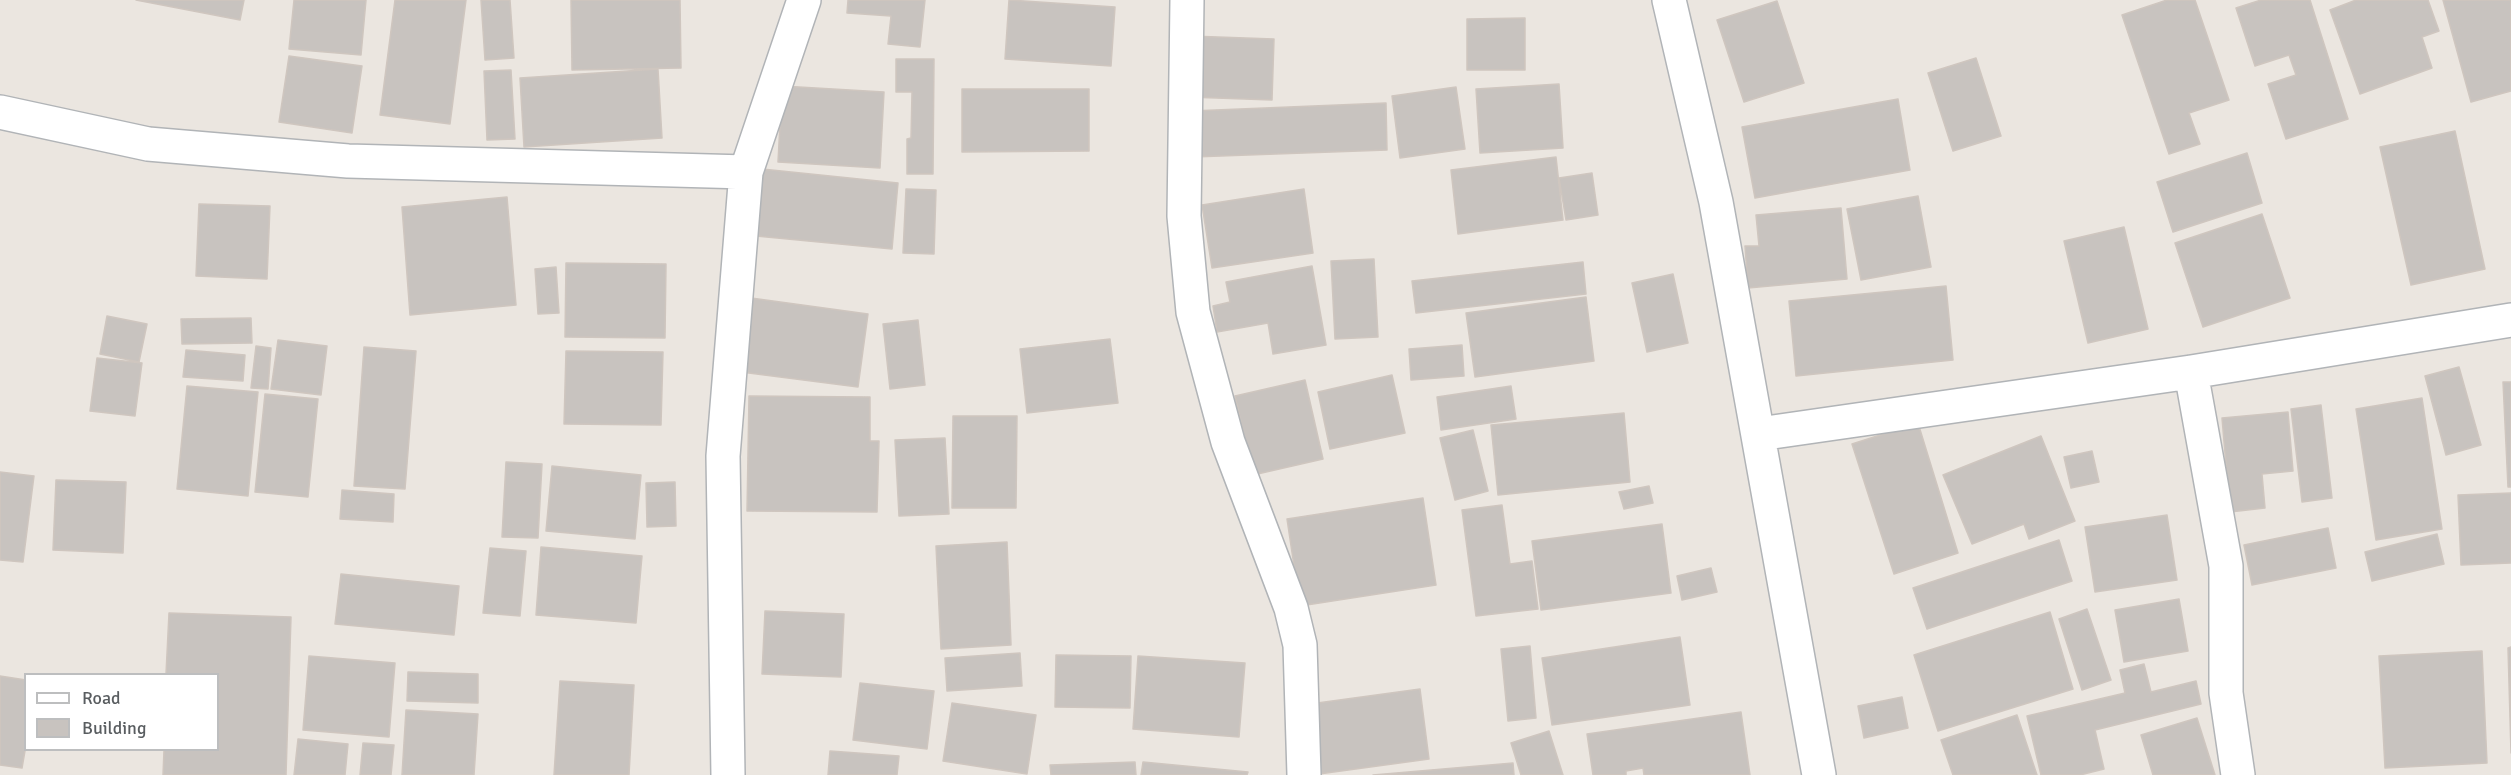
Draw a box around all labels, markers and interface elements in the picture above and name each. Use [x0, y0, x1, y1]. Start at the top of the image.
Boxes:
legend [24, 673, 219, 751]
text: Road [82, 687, 121, 709]
text: Building [82, 717, 146, 739]

